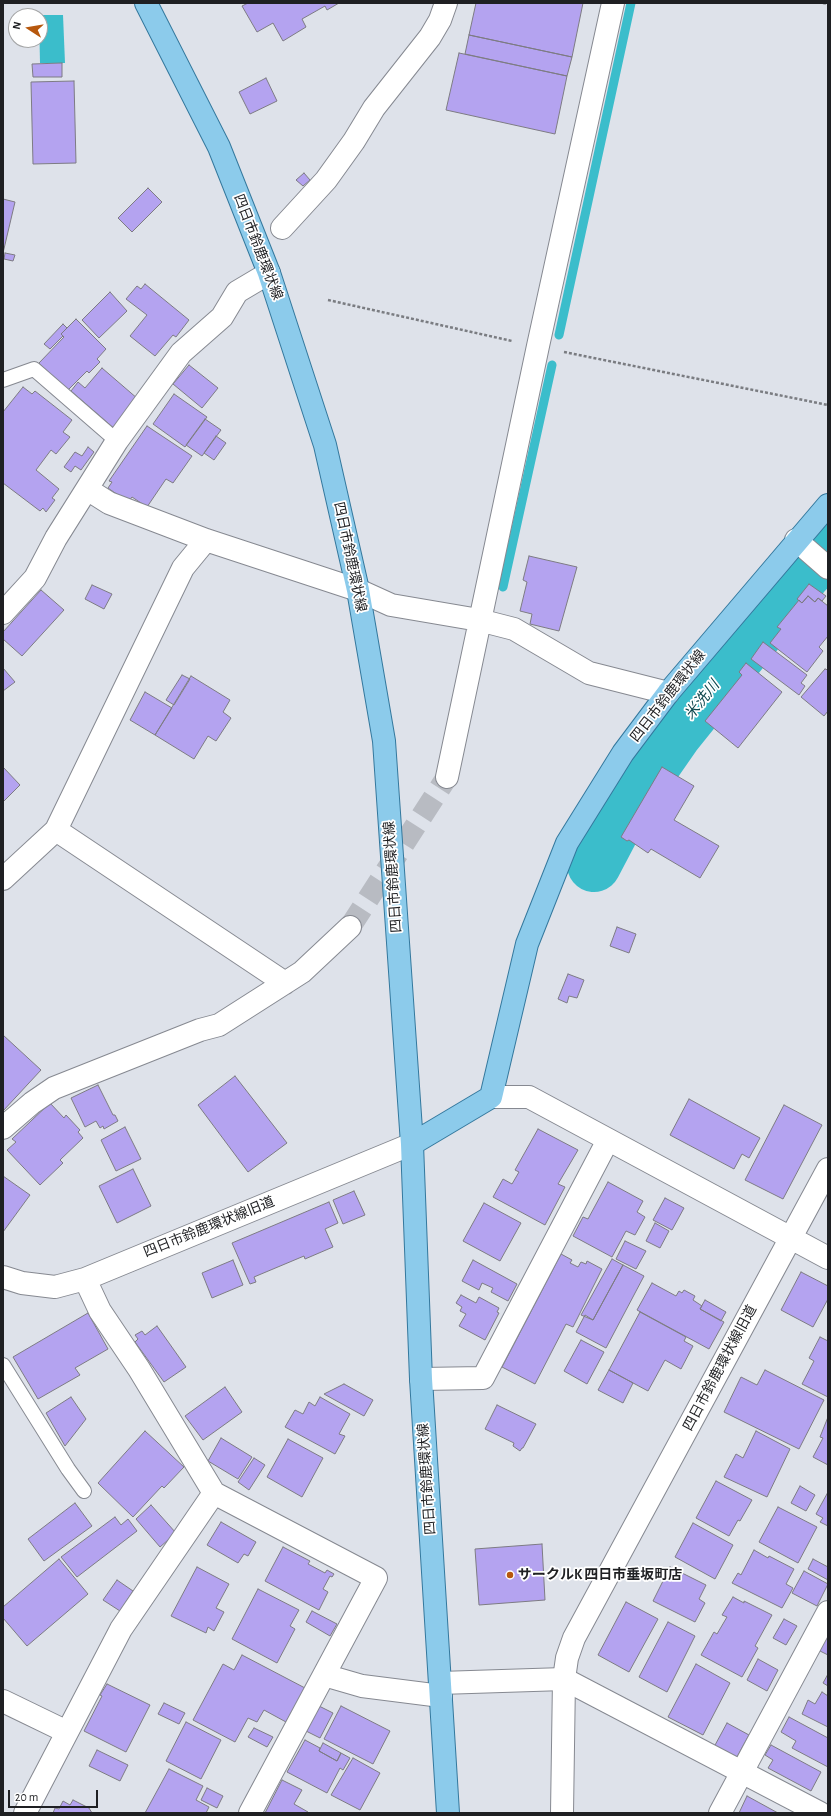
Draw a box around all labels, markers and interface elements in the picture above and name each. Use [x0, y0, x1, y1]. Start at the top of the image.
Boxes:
north arrow [8, 8, 48, 48]
text: N [11, 21, 23, 30]
street label: 四日市鈴鹿環状線 [230, 192, 286, 302]
street label: 四日市鈴鹿環状線 [330, 500, 370, 614]
street label: 四日市鈴鹿環状線 [627, 647, 709, 745]
water label: 米洗川 [681, 677, 723, 723]
street label: 四日市鈴鹿環状線 [381, 821, 405, 933]
street label: 四日市鈴鹿環状線旧道 [141, 1193, 277, 1261]
street label: 四日市鈴鹿環状線旧道 [680, 1302, 760, 1434]
street label: 四日市鈴鹿環状線 [415, 1423, 439, 1535]
place label: サークルK 四日市垂坂町店 [518, 1567, 682, 1583]
marker: サークルK 四日市垂坂町店 [505, 1570, 515, 1580]
scale bar [10, 1782, 100, 1808]
text: 20 m [15, 1791, 38, 1803]

